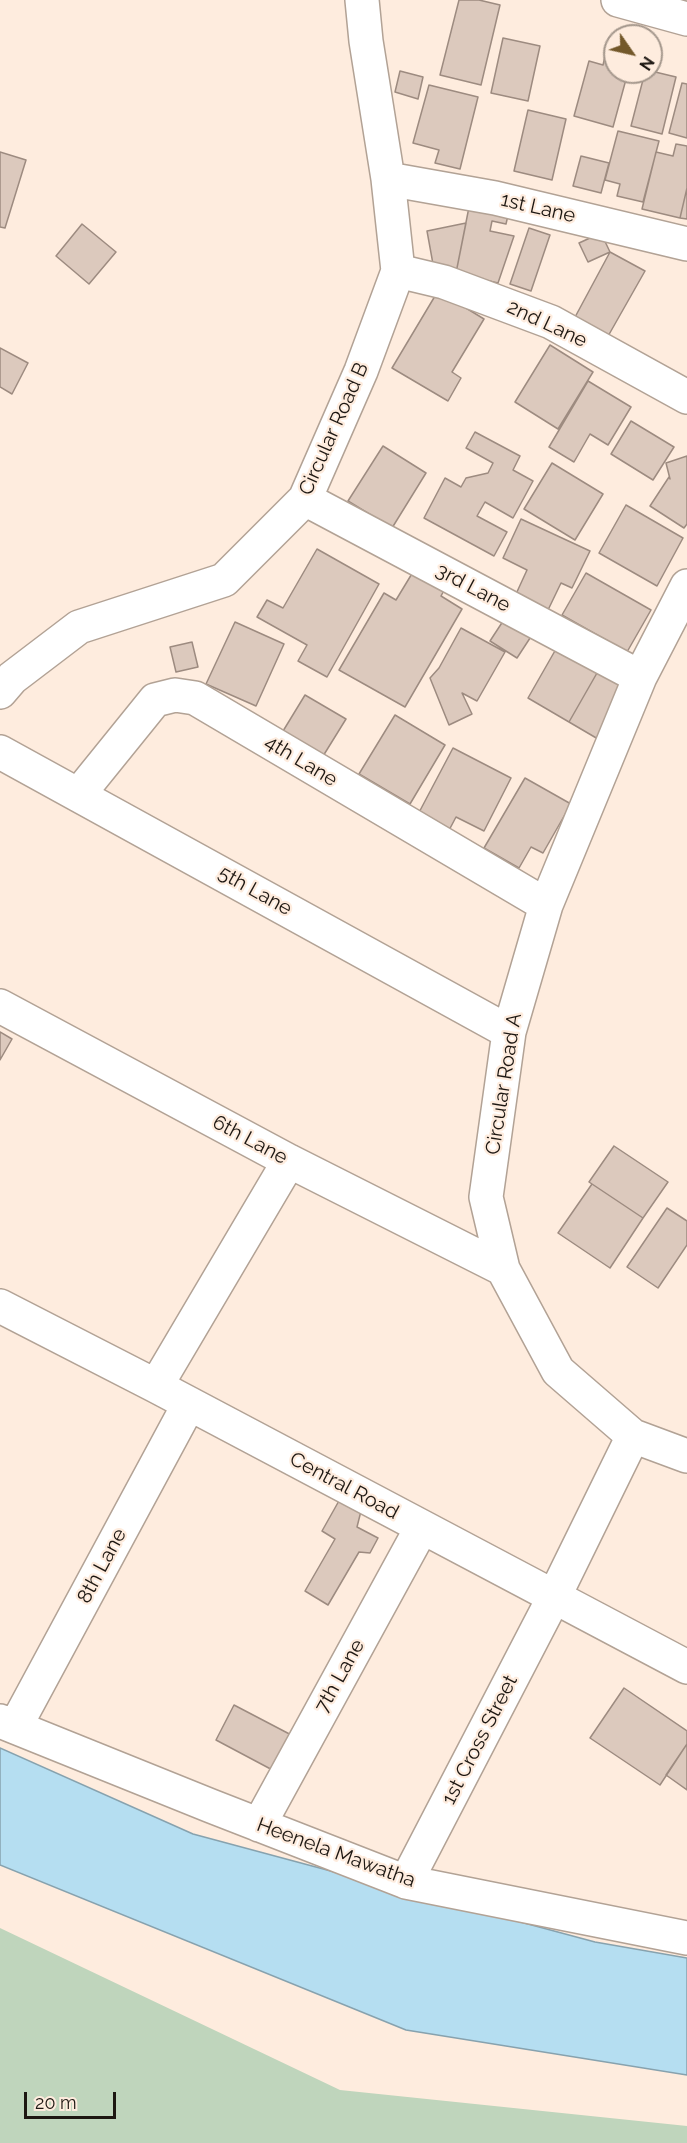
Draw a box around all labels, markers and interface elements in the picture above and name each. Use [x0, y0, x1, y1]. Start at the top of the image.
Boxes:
north arrow [603, 24, 663, 84]
text: N [635, 53, 658, 74]
street label: 1st Lane [498, 188, 578, 228]
street label: 2nd Lane [503, 295, 591, 353]
street label: Circular Road B [294, 359, 374, 499]
street label: 3rd Lane [432, 558, 514, 618]
street label: 4th Lane [260, 730, 342, 792]
street label: 5th Lane [214, 861, 296, 921]
street label: Circular Road A [481, 1012, 527, 1156]
street label: 6th Lane [208, 1110, 292, 1170]
street label: Central Road [285, 1447, 403, 1525]
street label: 8th Lane [72, 1524, 132, 1608]
street label: 7th Lane [310, 1635, 370, 1717]
street label: 1st Cross Street [437, 1671, 523, 1809]
street label: Heenela Mawatha [253, 1813, 419, 1893]
scale bar [27, 2080, 118, 2118]
text: 20 m [35, 2092, 77, 2113]

